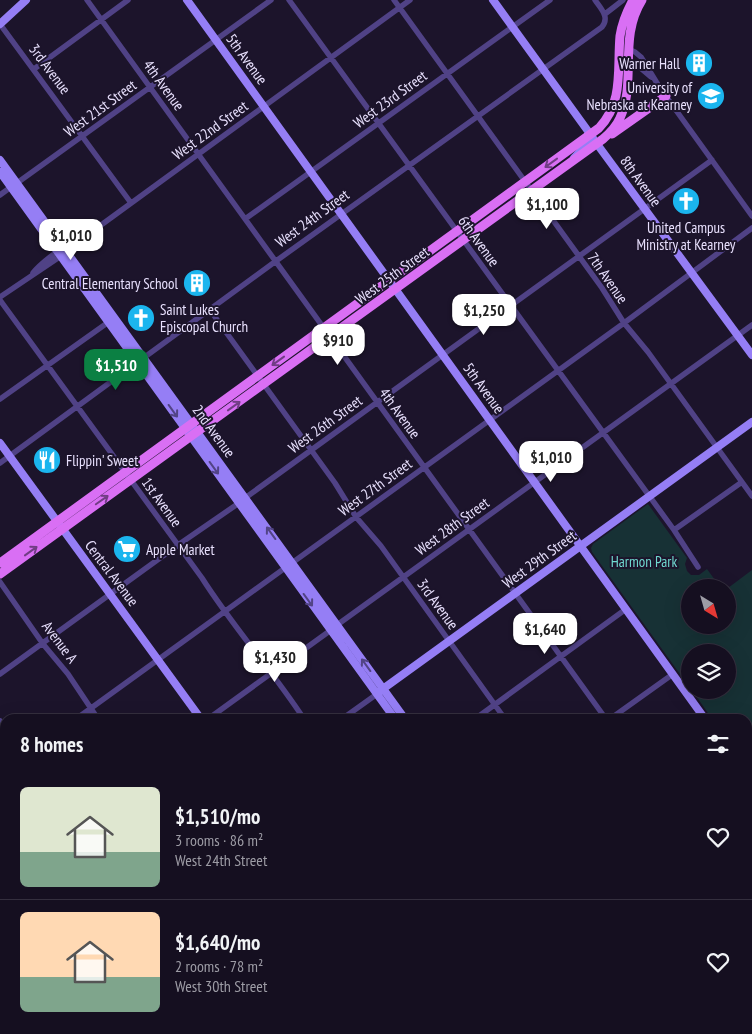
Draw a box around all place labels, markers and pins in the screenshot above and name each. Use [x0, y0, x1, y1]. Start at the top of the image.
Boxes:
building icon: Warner Hall [684, 48, 714, 78]
place label: Warner Hall [619, 54, 681, 73]
place label: University of Nebraska at Kearney [586, 78, 693, 114]
school or university icon: University of Nebraska at Kearney [696, 81, 726, 111]
church icon: United Campus Ministry at Kearney [671, 186, 701, 216]
pin: $1,100 [506, 188, 588, 230]
pin: $1,010 [30, 218, 112, 261]
place label: United Campus Ministry at Kearney [637, 218, 736, 254]
building icon: Central Elementary School [182, 268, 212, 298]
place label: Central Elementary School [42, 274, 179, 293]
pin: $1,250 [443, 294, 525, 336]
place label: Saint Lukes Episcopal Church [160, 300, 248, 336]
church icon: Saint Lukes Episcopal Church [126, 303, 156, 333]
pin: $910 [308, 324, 368, 366]
pin: $1,510 [75, 348, 157, 391]
pin: $1,010 [510, 440, 592, 483]
restaurant icon: Flippin' Sweet [32, 445, 62, 475]
place label: Flippin' Sweet [66, 451, 138, 470]
supermarket icon: Apple Market [112, 534, 142, 564]
place label: Apple Market [146, 540, 215, 559]
pin: $1,640 [504, 612, 586, 655]
pin: $1,430 [234, 640, 316, 683]

